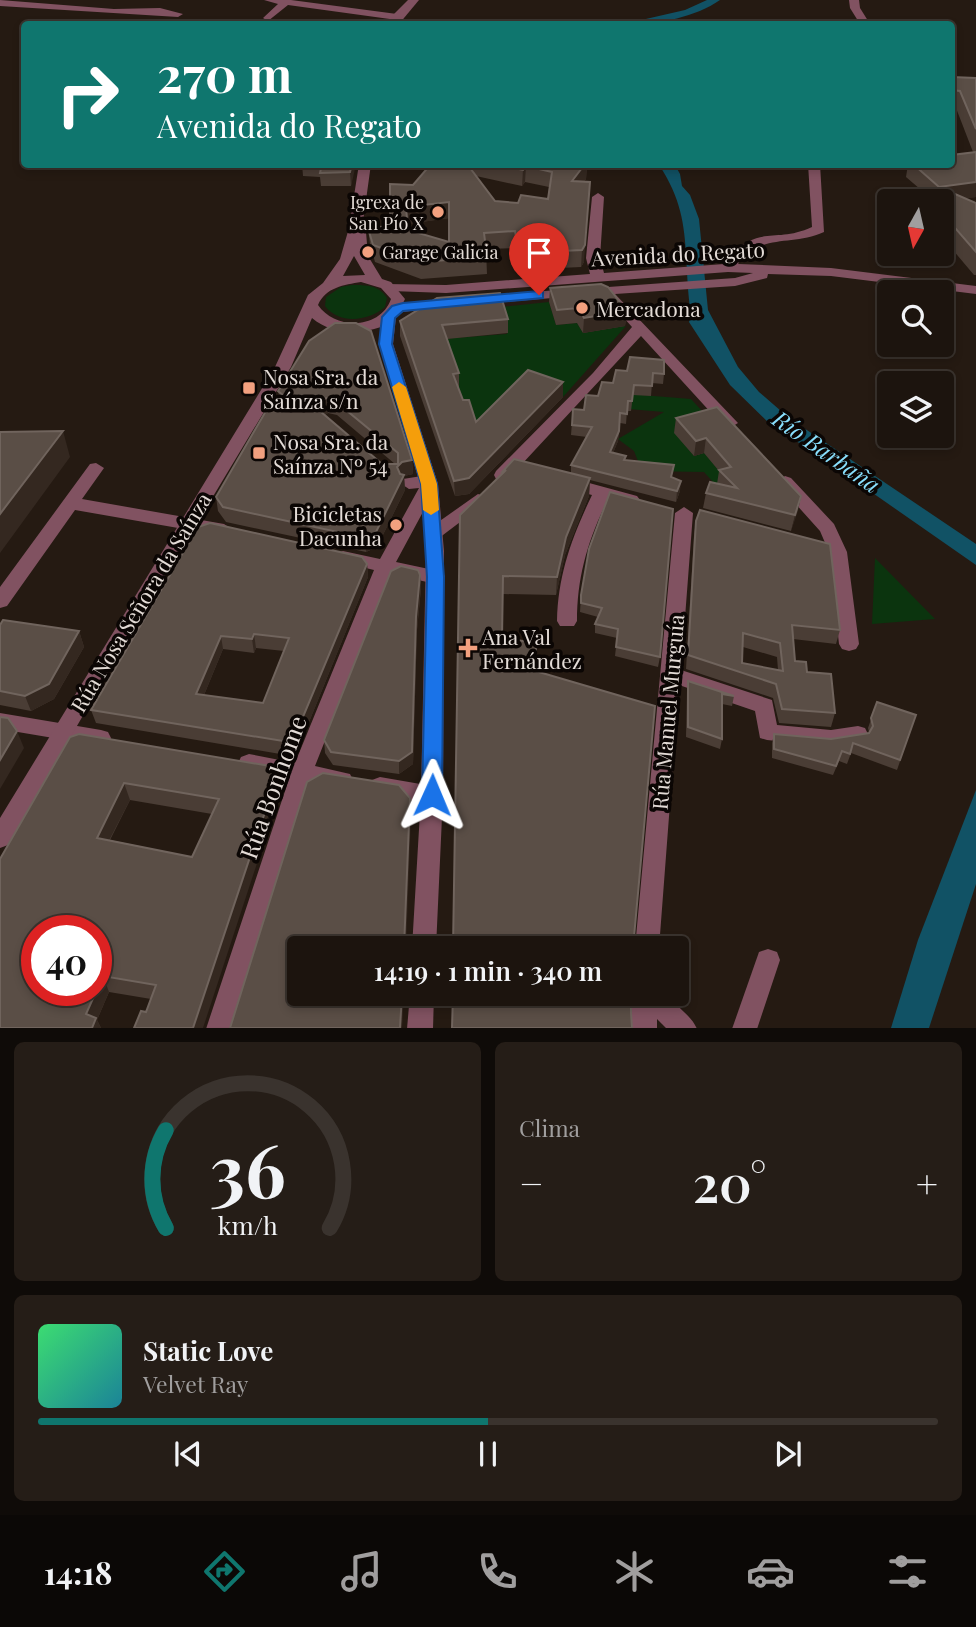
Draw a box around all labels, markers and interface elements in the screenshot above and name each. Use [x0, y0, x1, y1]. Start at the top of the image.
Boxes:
text: 270 m [157, 40, 292, 105]
icon: right [42, 49, 133, 140]
text: Avenida do Regato [157, 103, 422, 146]
north arrow [877, 189, 954, 266]
map controls [877, 189, 954, 448]
place label: Igrexa de San Pío X [349, 190, 425, 235]
marker: Igrexa de San Pío X [430, 204, 446, 220]
pin [509, 223, 569, 295]
icon: arrive [520, 234, 558, 272]
street label: Avenida do Regato [590, 234, 765, 272]
place label: Garage Galicia [382, 240, 498, 264]
marker: Garage Galicia [360, 244, 376, 260]
button: search [877, 280, 954, 357]
place label: Mercadona [596, 294, 701, 322]
marker: Mercadona [574, 300, 590, 316]
place label: Nosa Sra. da Saínza s/n [263, 362, 379, 414]
button: layers [877, 371, 954, 448]
marker: Nosa Sra. da Saínza s/n [241, 380, 257, 396]
water label: Río Barbaña [766, 402, 887, 499]
place label: Nosa Sra. da Saínza Nº 54 [273, 427, 389, 479]
marker: Nosa Sra. da Saínza Nº 54 [251, 445, 267, 461]
street label: Rúa Nosa Señora da Saínza [63, 487, 217, 717]
place label: Bicicletas Dacunha [293, 499, 383, 551]
marker: Bicicletas Dacunha [388, 517, 404, 533]
street label: Rúa Manuel Murguía [645, 613, 690, 811]
place label: Ana Val Fernández [481, 622, 582, 674]
marker: Ana Val Fernández [460, 640, 476, 656]
street label: Rúa Bonhome [231, 711, 313, 863]
position arrow [395, 758, 469, 832]
speed limit sign: 40 [21, 915, 112, 1006]
text: 14:19 · 1 min · 340 m [374, 953, 602, 988]
text: Clima [519, 1112, 580, 1143]
text: 36 [209, 1119, 286, 1216]
text: 20° [693, 1147, 767, 1216]
text: − [519, 1157, 544, 1208]
text: + [916, 1157, 938, 1208]
text: km/h [218, 1207, 278, 1240]
text: Static Love [143, 1333, 273, 1368]
text: Velvet Ray [143, 1368, 248, 1399]
icon: previous [169, 1435, 207, 1473]
icon: pause [469, 1435, 507, 1473]
icon: next [769, 1435, 807, 1473]
icon: directions [200, 1547, 249, 1596]
icon: music [337, 1547, 386, 1596]
icon: phone [473, 1547, 522, 1596]
icon: climate [610, 1547, 659, 1596]
icon: car [746, 1547, 795, 1596]
icon: filters [883, 1547, 932, 1596]
text: 14:18 [44, 1550, 112, 1593]

